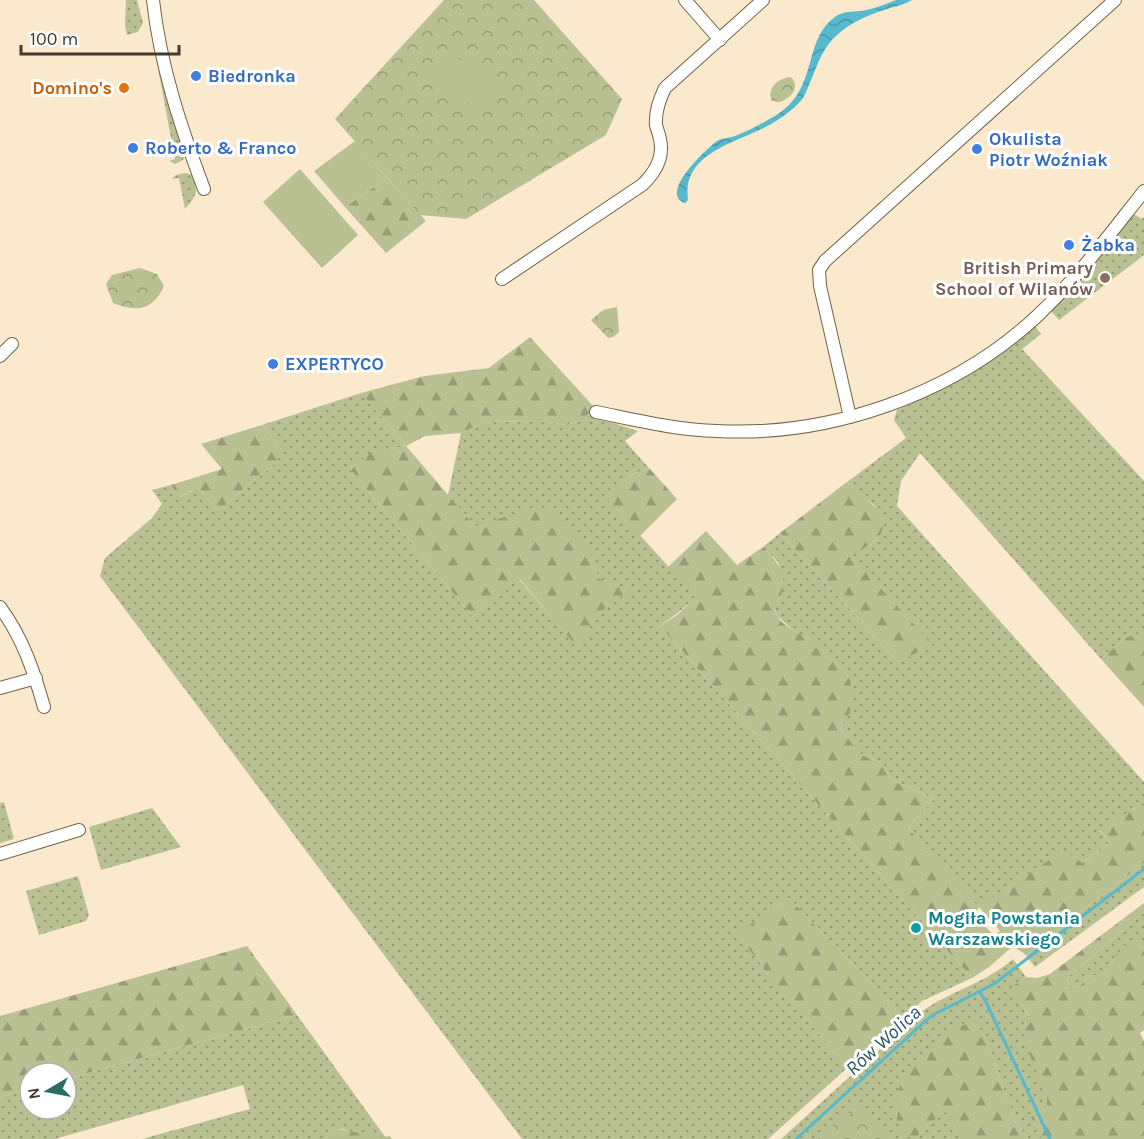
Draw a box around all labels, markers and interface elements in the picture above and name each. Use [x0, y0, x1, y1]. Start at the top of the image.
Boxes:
scale bar [21, 18, 178, 56]
text: 100 m [30, 28, 78, 50]
place label: Biedronka [208, 65, 296, 87]
marker: Biedronka [189, 69, 203, 83]
place label: Domino's [32, 77, 112, 99]
marker: Domino's [117, 81, 131, 95]
place label: Okulista Piotr Woźniak [989, 128, 1108, 171]
place label: Roberto & Franco [145, 137, 297, 159]
marker: Roberto & Franco [126, 141, 140, 155]
marker: Okulista Piotr Woźniak [970, 142, 984, 156]
place label: Żabka [1081, 234, 1135, 256]
marker: Żabka [1062, 238, 1076, 252]
place label: British Primary School of Wilanów [935, 257, 1093, 300]
marker: British Primary School of Wilanów [1098, 271, 1112, 285]
place label: EXPERTYCO [285, 353, 384, 375]
marker: EXPERTYCO [266, 357, 280, 371]
place label: Mogiła Powstania Warszawskiego [928, 907, 1080, 950]
marker: Mogiła Powstania Warszawskiego [909, 921, 923, 935]
water label: Rów Wolica [841, 1001, 926, 1080]
north arrow [18, 1061, 78, 1121]
text: N [23, 1086, 44, 1101]

